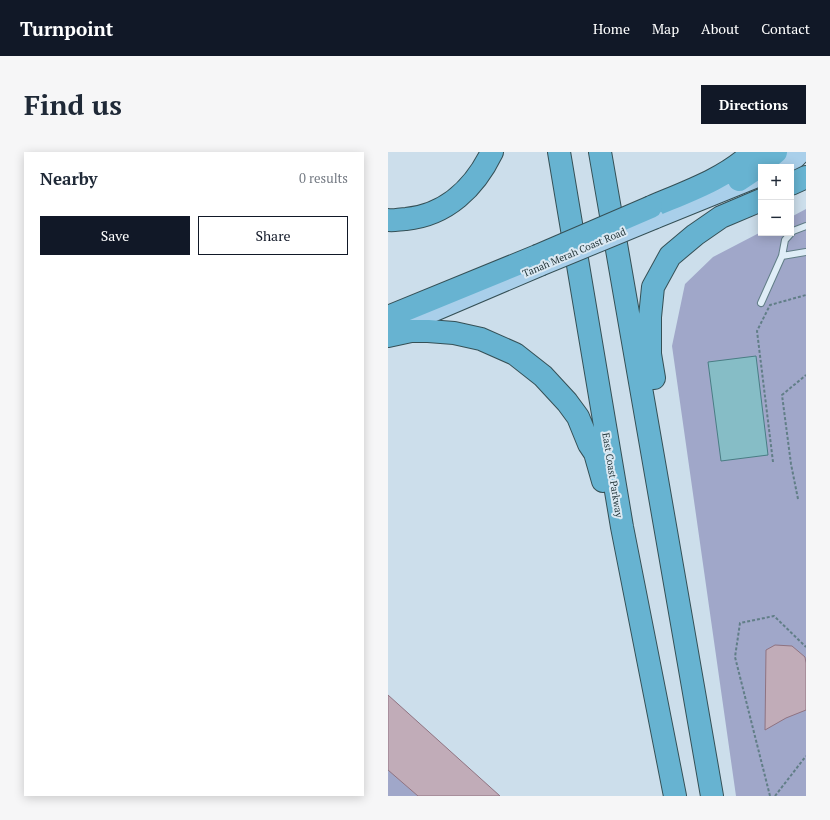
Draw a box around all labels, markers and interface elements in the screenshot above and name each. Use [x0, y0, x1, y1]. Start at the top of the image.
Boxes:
text: Turnpoint [20, 16, 113, 41]
text: Home [593, 19, 630, 38]
text: Map [652, 19, 679, 38]
text: About [701, 19, 739, 38]
text: Contact [761, 19, 810, 38]
button: Directions [701, 85, 806, 124]
text: Find us [24, 86, 122, 123]
map controls [758, 164, 794, 236]
button: + [758, 164, 794, 200]
text: Nearby [40, 167, 98, 190]
text: 0 results [299, 169, 348, 187]
button: − [758, 200, 794, 236]
button: Save [40, 216, 190, 255]
button: Share [198, 216, 348, 255]
street label: Tanah Merah Coast Road [521, 225, 628, 280]
street label: East Coast Parkway [599, 432, 626, 519]

